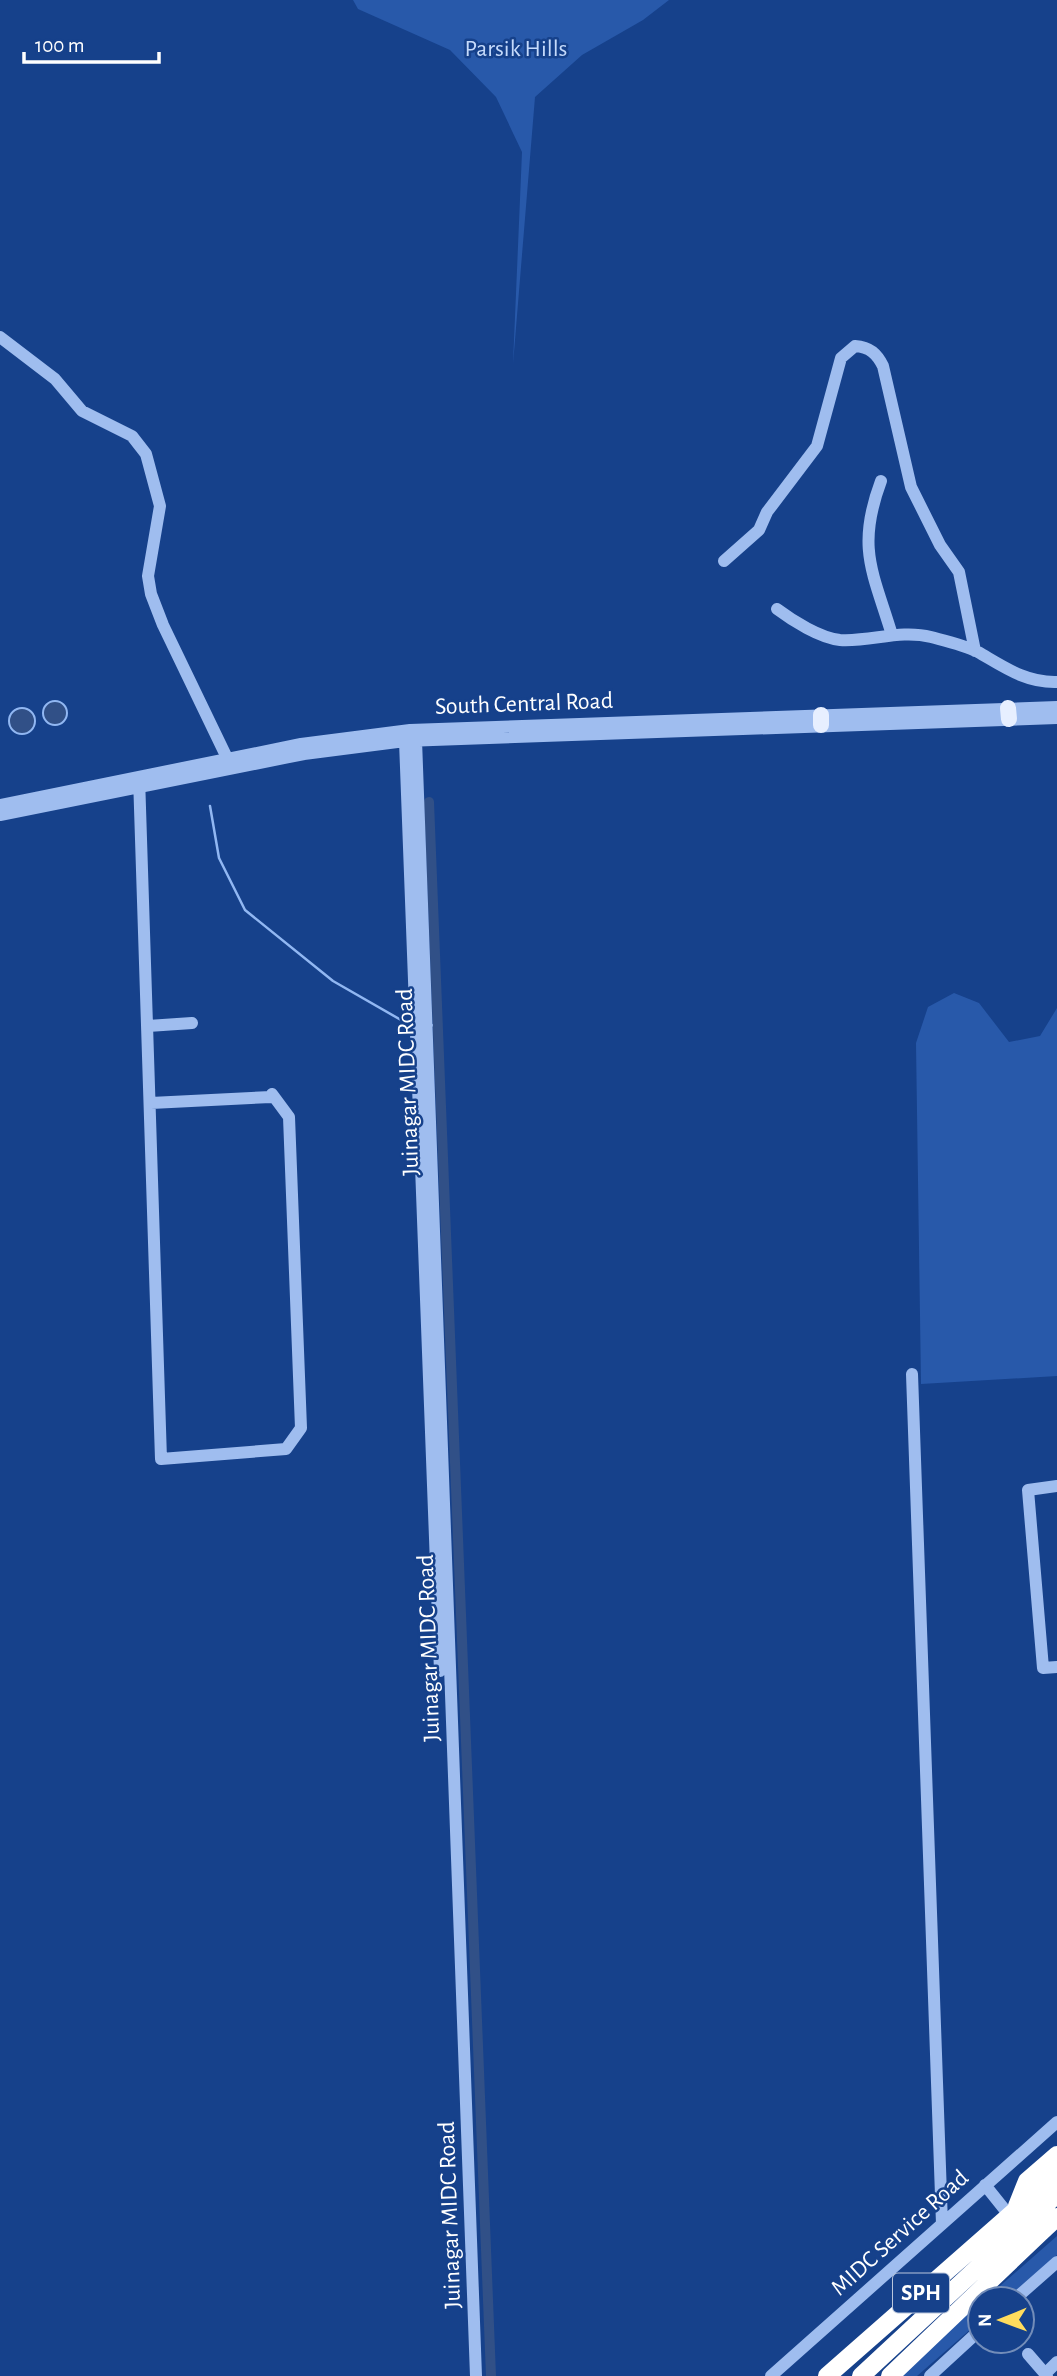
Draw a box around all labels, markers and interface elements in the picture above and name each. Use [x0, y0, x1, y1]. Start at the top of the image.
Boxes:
scale bar [24, 21, 159, 65]
text: 100 m [35, 35, 85, 56]
park label: Parsik Hills [464, 37, 568, 61]
street label: South Central Road [434, 689, 614, 719]
street label: Juinagar MIDC Road [393, 988, 423, 1176]
street label: Juinagar MIDC Road [414, 1554, 444, 1742]
street label: Juinagar MIDC Road [435, 2121, 465, 2309]
street label: MIDC Service Road [827, 2165, 973, 2301]
road number: SPH [893, 2274, 949, 2312]
north arrow [966, 2285, 1036, 2355]
text: N [976, 2313, 995, 2327]

